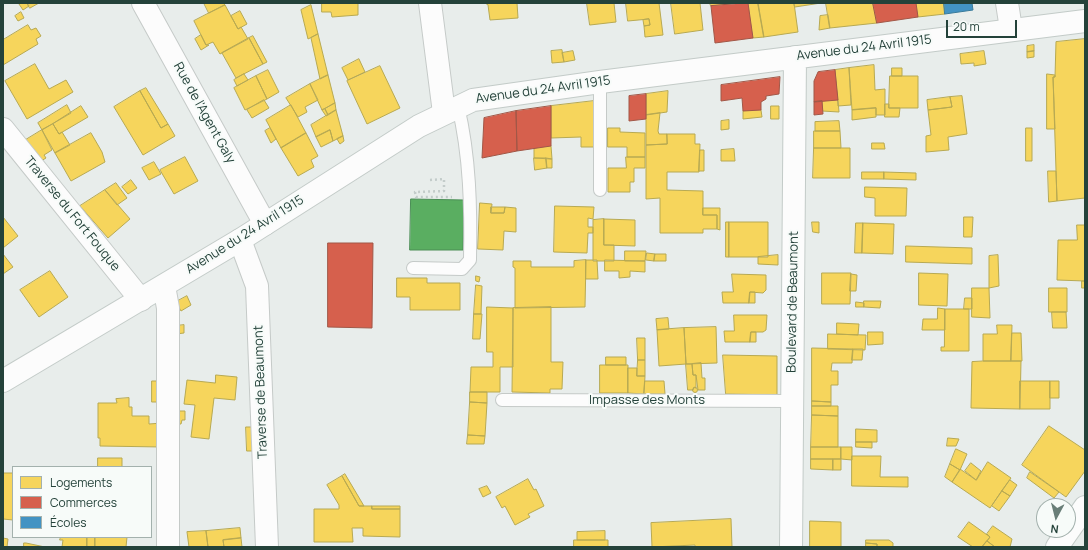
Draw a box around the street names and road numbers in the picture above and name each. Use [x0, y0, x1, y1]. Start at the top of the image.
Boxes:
street label: Avenue du 24 Avril 1915 [796, 32, 932, 64]
street label: Rue de l'Agent Galy [170, 60, 238, 166]
street label: Avenue du 24 Avril 1915 [475, 73, 611, 107]
street label: Traverse du Fort Fouque [21, 153, 123, 275]
street label: Avenue du 24 Avril 1915 [183, 192, 307, 278]
street label: Boulevard de Beaumont [784, 231, 802, 373]
street label: Traverse de Beaumont [251, 325, 271, 459]
street label: Impasse des Monts [589, 392, 705, 408]

